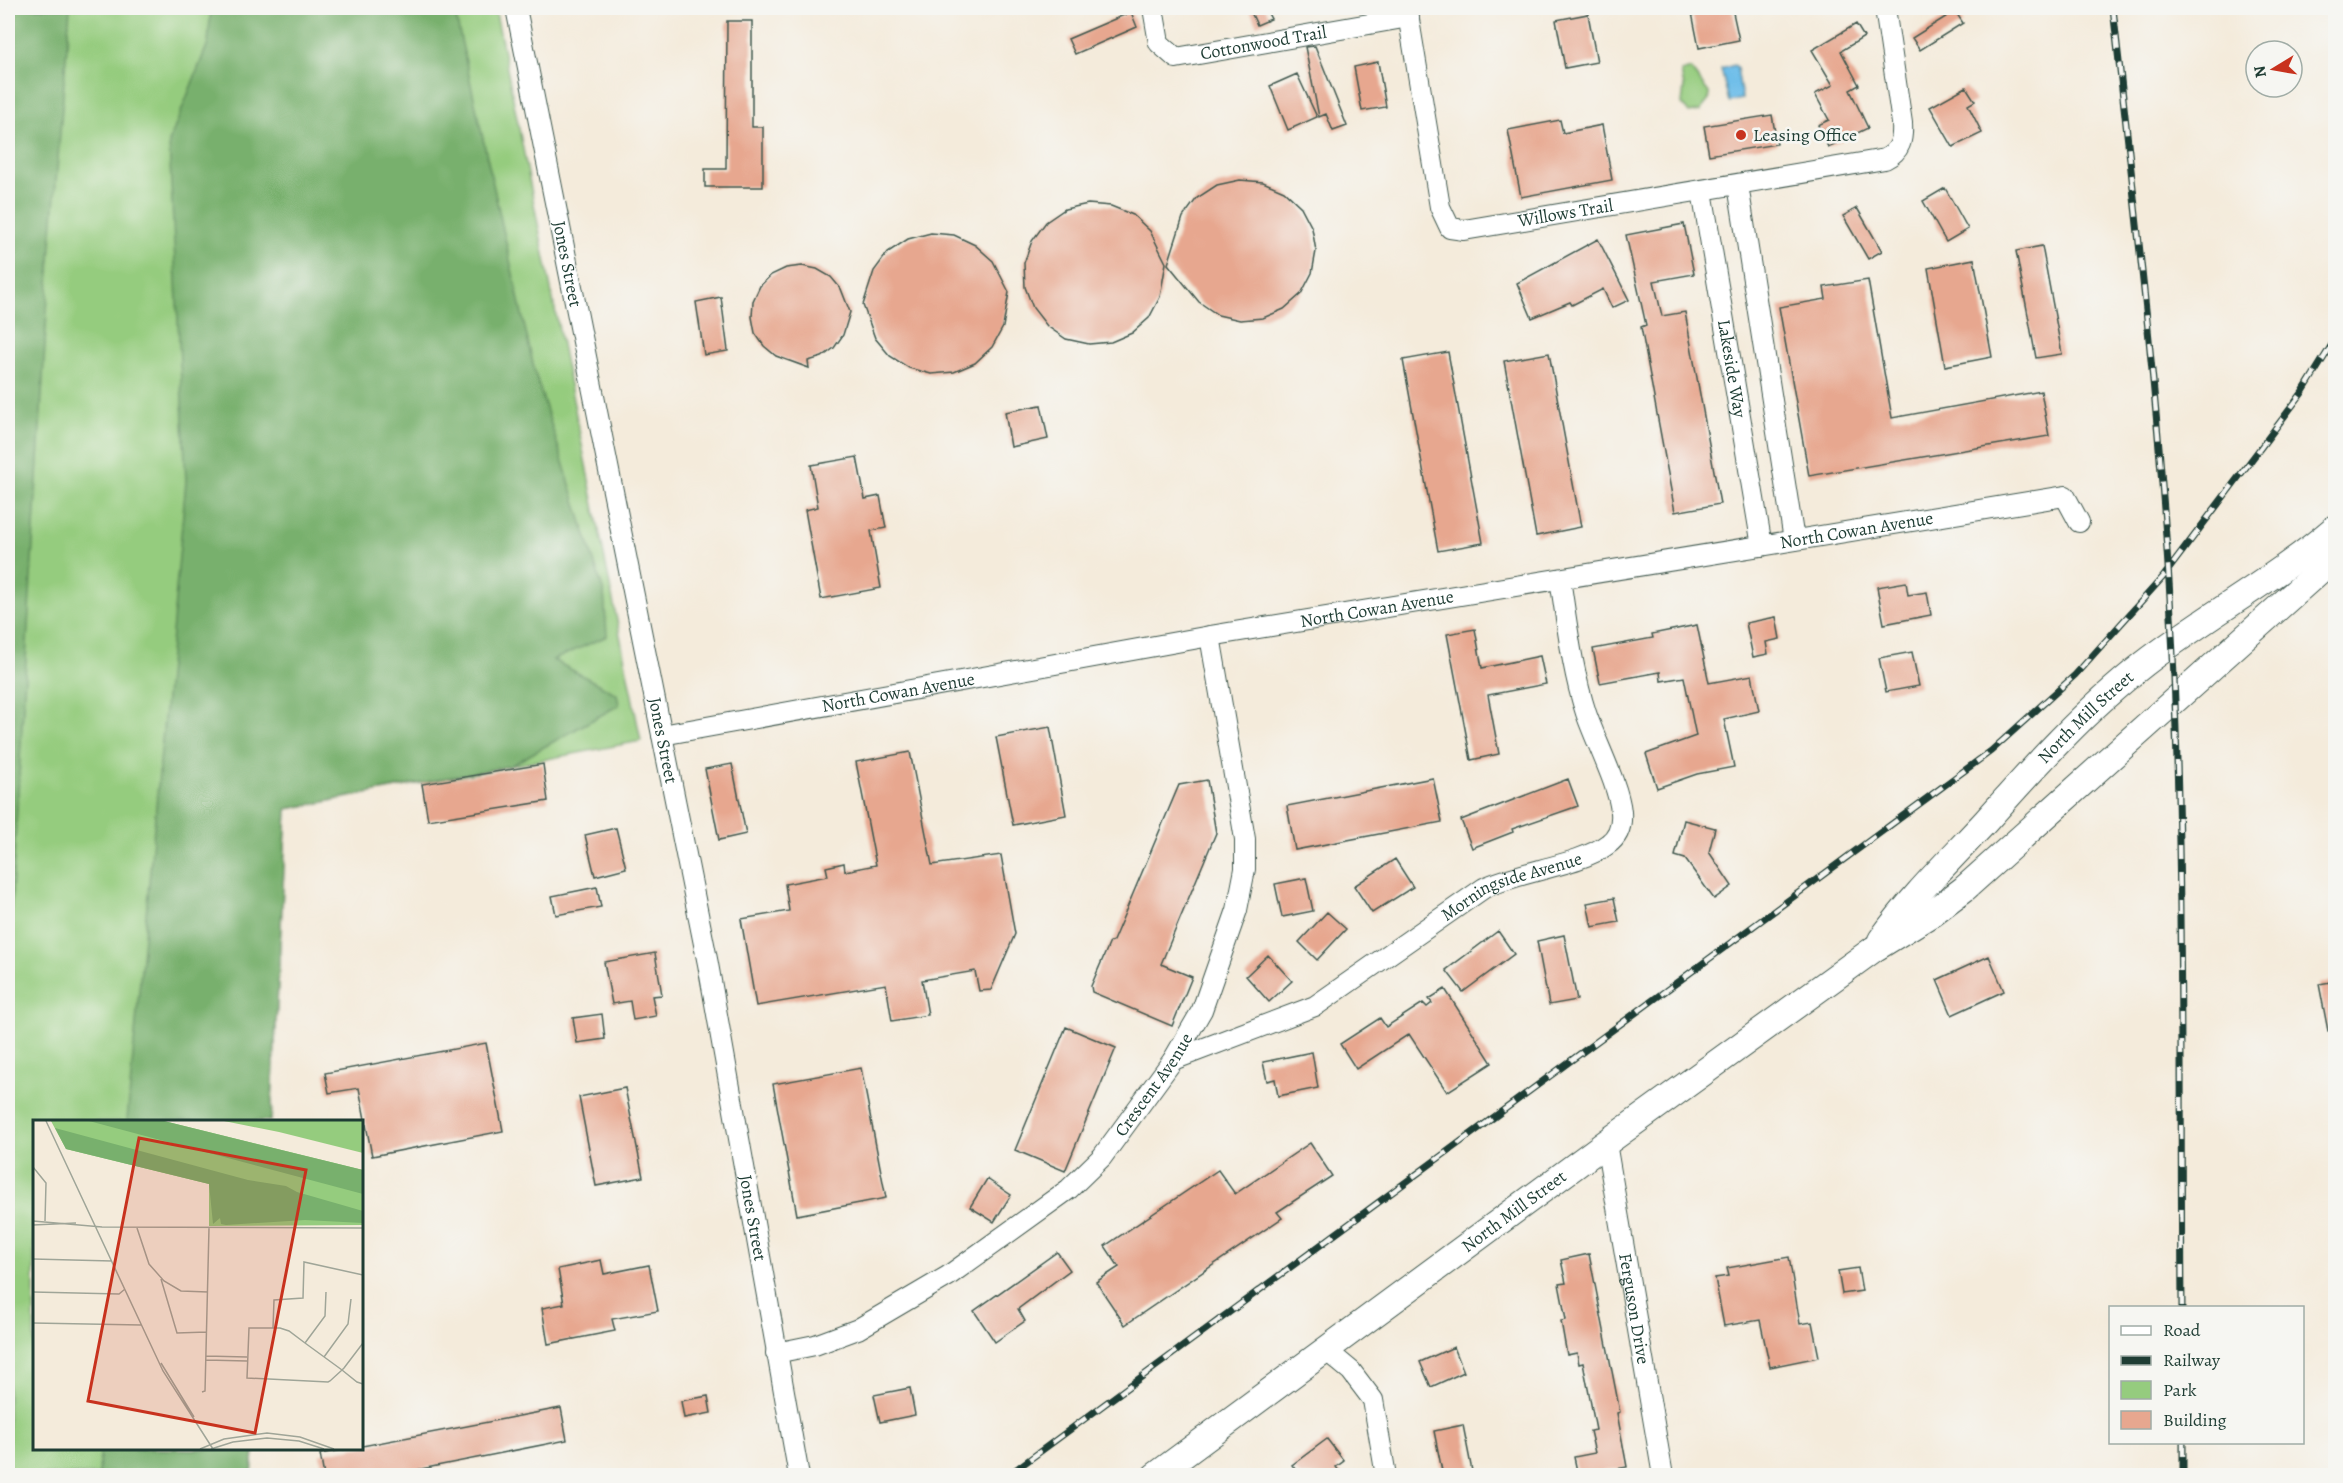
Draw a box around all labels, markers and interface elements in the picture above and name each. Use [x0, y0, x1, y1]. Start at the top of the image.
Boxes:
street label: Cottonwood Trail [1198, 20, 1329, 65]
north arrow [2244, 39, 2304, 99]
text: N [2248, 64, 2272, 79]
place label: Leasing Office [1753, 123, 1857, 147]
marker: Leasing Office [1734, 128, 1748, 142]
street label: Willows Trail [1515, 193, 1615, 233]
street label: Jones Street [547, 219, 588, 309]
street label: Lakeside Way [1712, 318, 1752, 420]
street label: North Cowan Avenue [1778, 506, 1935, 555]
street label: North Cowan Avenue [1298, 584, 1455, 633]
street label: North Mill Street [2032, 665, 2139, 769]
street label: North Cowan Avenue [820, 667, 977, 718]
street label: Jones Street [643, 695, 683, 786]
street label: Morningside Avenue [1436, 846, 1585, 926]
street label: Crescent Avenue [1109, 1029, 1198, 1141]
inset map [33, 1120, 363, 1450]
street label: North Mill Street [1457, 1164, 1571, 1258]
street label: Jones Street [734, 1173, 773, 1263]
street label: Ferguson Drive [1613, 1251, 1656, 1366]
legend [2109, 1306, 2304, 1444]
text: Road [2163, 1318, 2201, 1342]
text: Railway [2163, 1348, 2221, 1372]
text: Park [2163, 1378, 2197, 1402]
text: Building [2163, 1408, 2227, 1432]

